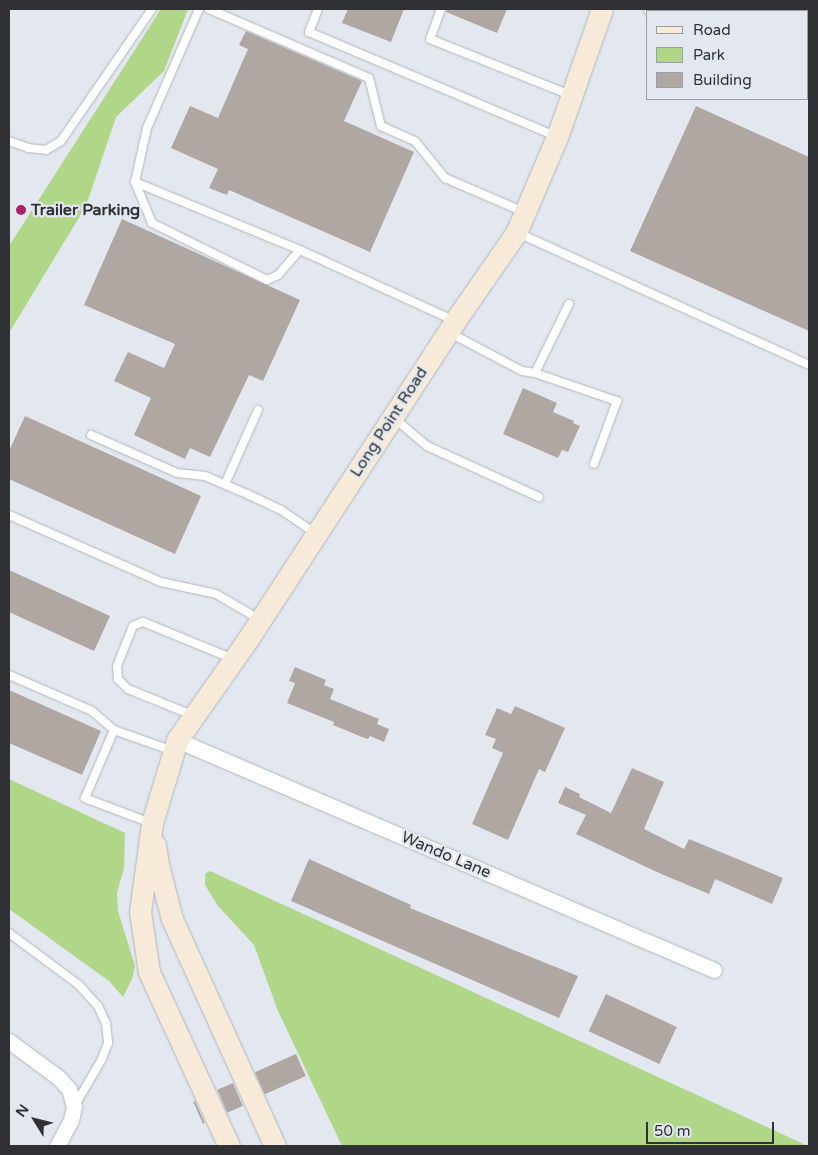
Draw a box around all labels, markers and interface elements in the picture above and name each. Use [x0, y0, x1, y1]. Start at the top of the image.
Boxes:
legend [646, 10, 808, 100]
text: Road [693, 21, 731, 39]
text: Park [693, 46, 725, 64]
text: Building [693, 71, 752, 89]
place label: Trailer Parking [31, 200, 140, 220]
marker: Trailer Parking [15, 204, 27, 216]
street label: Long Point Road [346, 363, 432, 481]
street label: Wando Lane [398, 828, 494, 882]
north arrow [10, 1095, 60, 1145]
text: N [12, 1101, 33, 1120]
scale bar [648, 1112, 776, 1144]
text: 50 m [654, 1122, 691, 1140]

